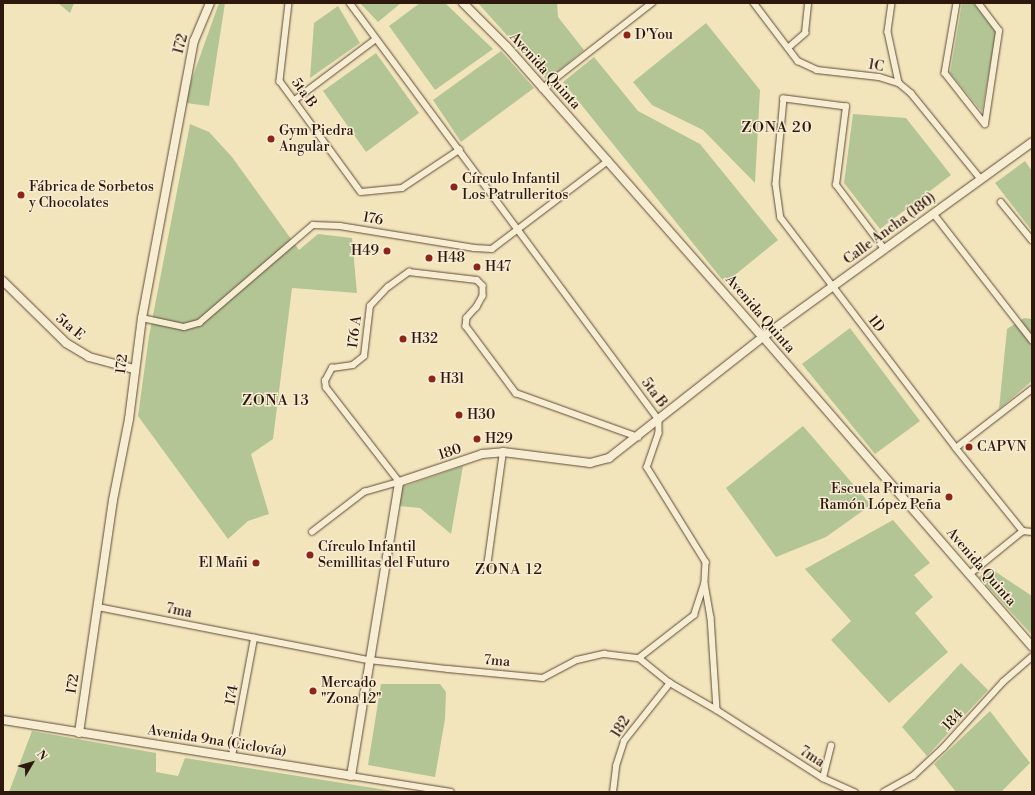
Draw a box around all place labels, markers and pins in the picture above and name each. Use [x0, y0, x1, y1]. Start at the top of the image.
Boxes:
place label: D'You [635, 27, 673, 43]
marker: D'You [622, 30, 632, 40]
place label: Gym Piedra Angular [279, 123, 354, 156]
marker: Gym Piedra Angular [266, 134, 276, 144]
place label: Círculo Infantil Los Patrulleritos [462, 171, 568, 204]
place label: Fábrica de Sorbetos y Chocolates [29, 179, 154, 212]
marker: Círculo Infantil Los Patrulleritos [449, 182, 459, 192]
marker: Fábrica de Sorbetos y Chocolates [16, 190, 26, 200]
place label: H49 [351, 243, 379, 259]
marker: H49 [382, 246, 392, 256]
place label: H48 [437, 250, 465, 266]
marker: H48 [424, 253, 434, 263]
place label: H47 [485, 259, 511, 275]
marker: H47 [472, 262, 482, 272]
place label: H32 [411, 331, 438, 347]
marker: H32 [398, 334, 408, 344]
place label: H31 [440, 371, 465, 387]
marker: H31 [427, 374, 437, 384]
place label: H30 [467, 407, 495, 423]
marker: H30 [454, 410, 464, 420]
place label: H29 [485, 431, 513, 447]
marker: H29 [472, 434, 482, 444]
place label: CAPVN [977, 439, 1027, 455]
marker: CAPVN [964, 442, 974, 452]
place label: Escuela Primaria Ramón López Peña [819, 481, 941, 514]
marker: Escuela Primaria Ramón López Peña [944, 492, 954, 502]
place label: Círculo Infantil Semillitas del Futuro [318, 539, 450, 572]
marker: Círculo Infantil Semillitas del Futuro [305, 550, 315, 560]
place label: El Mañi [199, 555, 248, 571]
marker: El Mañi [251, 558, 261, 568]
place label: Mercado "Zona 12" [321, 675, 382, 708]
marker: Mercado "Zona 12" [308, 686, 318, 696]

